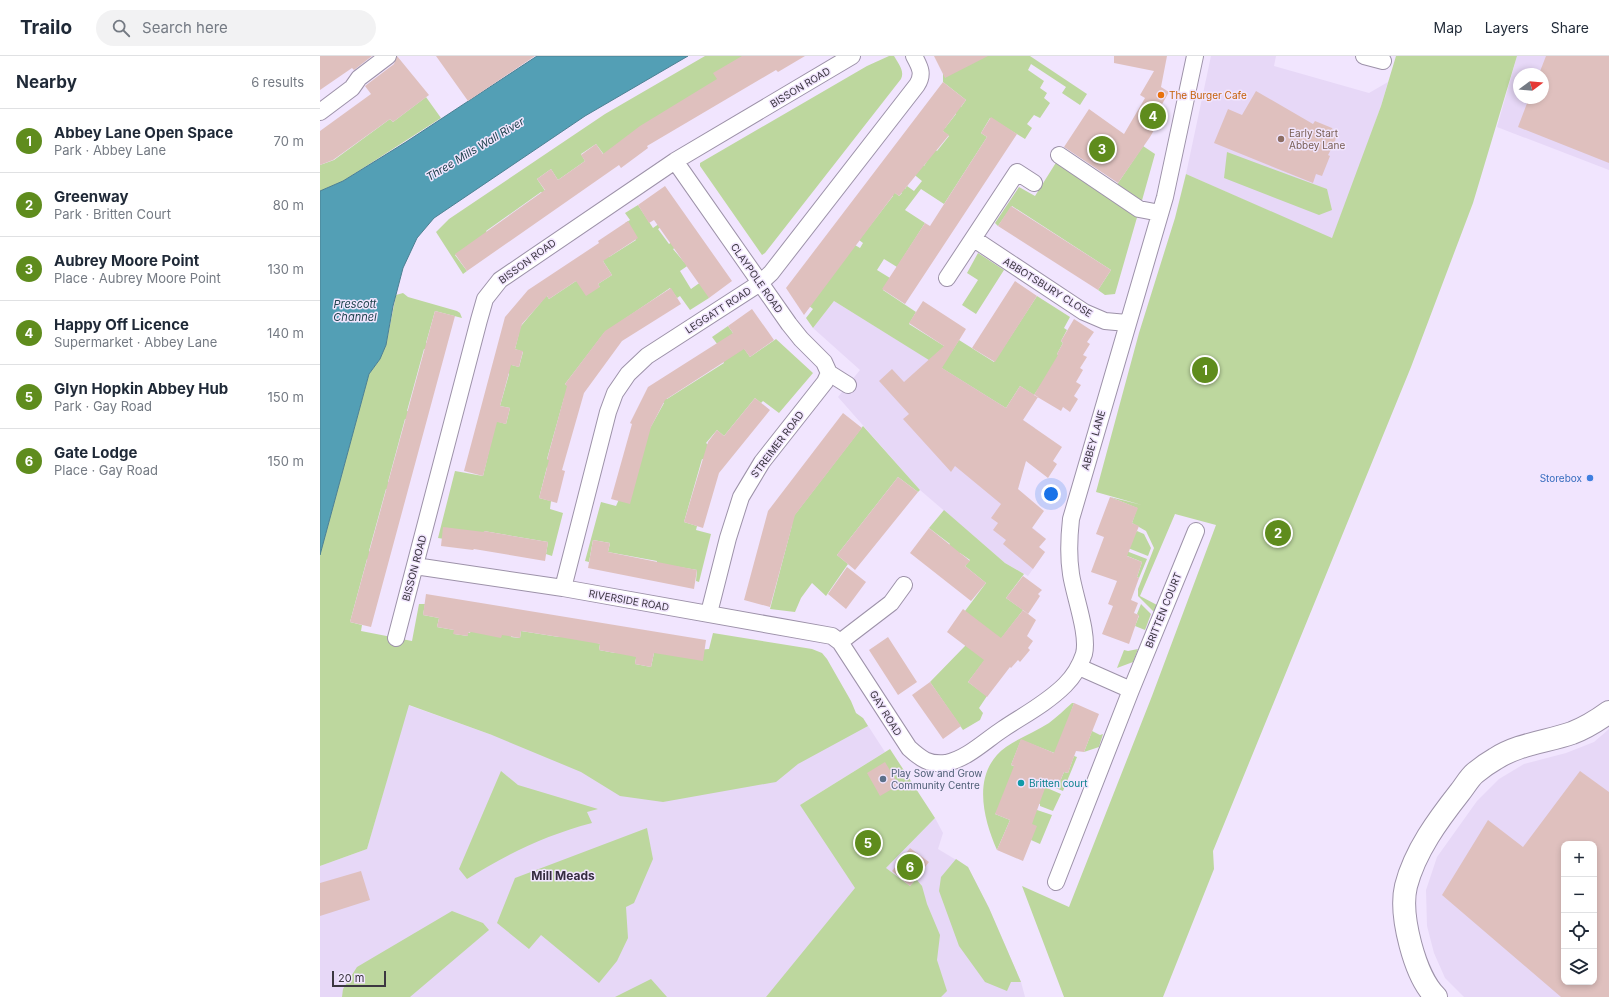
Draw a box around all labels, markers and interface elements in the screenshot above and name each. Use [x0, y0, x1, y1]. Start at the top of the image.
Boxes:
search box [96, 10, 376, 46]
text: Trailo [20, 16, 72, 39]
icon: search [110, 17, 132, 39]
text: Search here [142, 18, 228, 37]
text: Map [1434, 19, 1463, 36]
text: Layers [1485, 19, 1529, 36]
text: Share [1551, 19, 1589, 36]
street label: BISSON ROAD [768, 64, 832, 110]
north arrow [1513, 68, 1549, 104]
text: Nearby [16, 72, 77, 92]
text: 6 results [251, 74, 304, 90]
place label: The Burger Cafe [1169, 89, 1247, 101]
marker: The Burger Cafe [1156, 90, 1166, 100]
pin: 4 [1140, 101, 1166, 131]
water label: Three Mills Wall River [423, 114, 527, 184]
text: Abbey Lane Open Space [54, 123, 233, 142]
place label: Early Start Abbey Lane [1289, 127, 1345, 151]
text: 1 [26, 133, 32, 149]
text: 70 m [274, 133, 304, 149]
pin: 3 [1089, 134, 1115, 164]
marker: Early Start Abbey Lane [1276, 134, 1286, 144]
text: Park · Abbey Lane [54, 142, 166, 158]
text: Greenway [54, 187, 128, 206]
text: 2 [25, 197, 33, 213]
text: 80 m [273, 197, 304, 213]
text: Park · Britten Court [54, 206, 171, 222]
street label: BISSON ROAD [496, 236, 558, 286]
street label: CLAYPOLE ROAD [728, 241, 786, 315]
text: Aubrey Moore Point [54, 251, 199, 270]
street label: ABBOTSBURY CLOSE [1001, 255, 1095, 319]
text: 3 [25, 261, 33, 277]
text: 130 m [267, 261, 304, 277]
text: Place · Aubrey Moore Point [54, 270, 221, 286]
street label: LEGGATT ROAD [683, 284, 753, 336]
water label: Prescott Channel [333, 297, 377, 324]
text: Happy Off Licence [54, 315, 189, 334]
text: 4 [25, 325, 33, 341]
text: 140 m [267, 325, 304, 341]
text: Supermarket · Abbey Lane [54, 334, 217, 350]
pin: 1 [1192, 355, 1218, 385]
text: Glyn Hopkin Abbey Hub [54, 379, 228, 398]
text: 5 [25, 389, 33, 405]
text: 150 m [268, 389, 304, 405]
text: Park · Gay Road [54, 398, 152, 414]
street label: STREIMER ROAD [748, 408, 806, 480]
street label: ABBEY LANE [1079, 409, 1107, 471]
text: Gate Lodge [54, 443, 137, 462]
text: 6 [25, 453, 33, 469]
text: 150 m [268, 453, 304, 469]
text: Place · Gay Road [54, 462, 158, 478]
place label: Storebox [1540, 472, 1583, 484]
marker: Storebox [1585, 473, 1595, 483]
your location [1041, 484, 1061, 504]
pin: 2 [1265, 518, 1291, 548]
street label: BISSON ROAD [399, 534, 429, 602]
street label: BRITTEN COURT [1142, 571, 1184, 649]
street label: RIVERSIDE ROAD [588, 587, 670, 613]
street label: GAY ROAD [867, 688, 905, 738]
place label: Play Sow and Grow Community Centre [891, 767, 982, 791]
marker: Play Sow and Grow Community Centre [878, 774, 888, 784]
place label: Britten court [1029, 777, 1088, 789]
marker: Britten court [1016, 778, 1026, 788]
pin: 5 [855, 828, 881, 858]
map controls [1561, 841, 1597, 985]
button: + [1561, 841, 1597, 877]
pin: 6 [897, 852, 923, 882]
district label: Mill Meads [531, 868, 595, 883]
button: − [1561, 877, 1597, 913]
button: locate [1561, 913, 1597, 949]
button: layers [1561, 949, 1597, 985]
scale bar [332, 969, 386, 988]
text: 20 m [338, 971, 364, 985]

